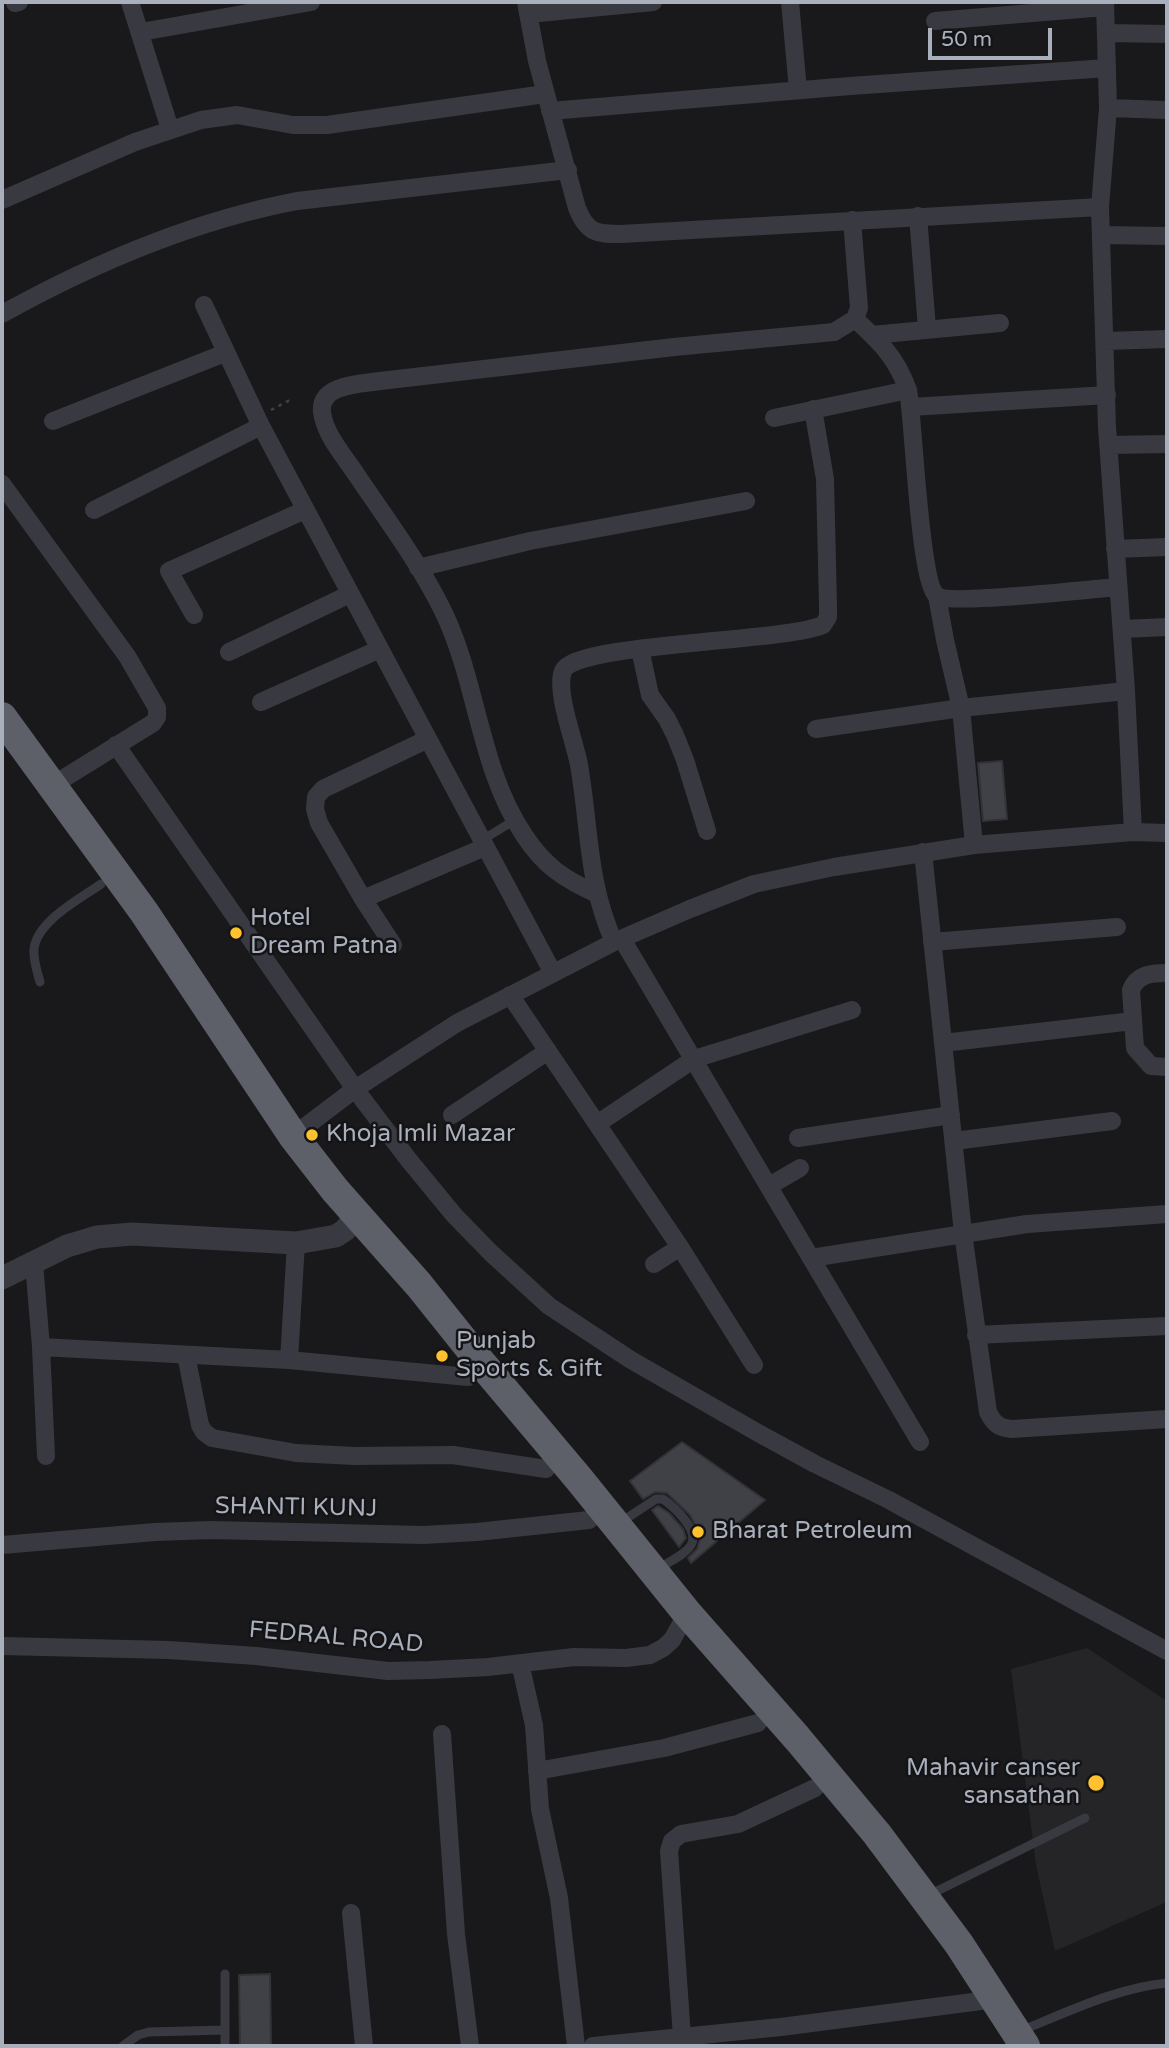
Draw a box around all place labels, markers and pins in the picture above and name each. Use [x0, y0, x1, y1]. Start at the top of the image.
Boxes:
place label: Hotel Dream Patna [250, 905, 398, 961]
marker: Hotel Dream Patna [228, 925, 244, 941]
place label: Khoja Imli Mazar [326, 1121, 515, 1149]
marker: Khoja Imli Mazar [304, 1127, 320, 1143]
place label: Punjab Sports & Gift [456, 1328, 602, 1384]
marker: Punjab Sports & Gift [434, 1348, 450, 1364]
place label: Bharat Petroleum [712, 1518, 913, 1546]
marker: Bharat Petroleum [690, 1524, 706, 1540]
place label: Mahavir canser sansathan [906, 1755, 1080, 1811]
marker: Mahavir canser sansathan [1086, 1773, 1106, 1793]

